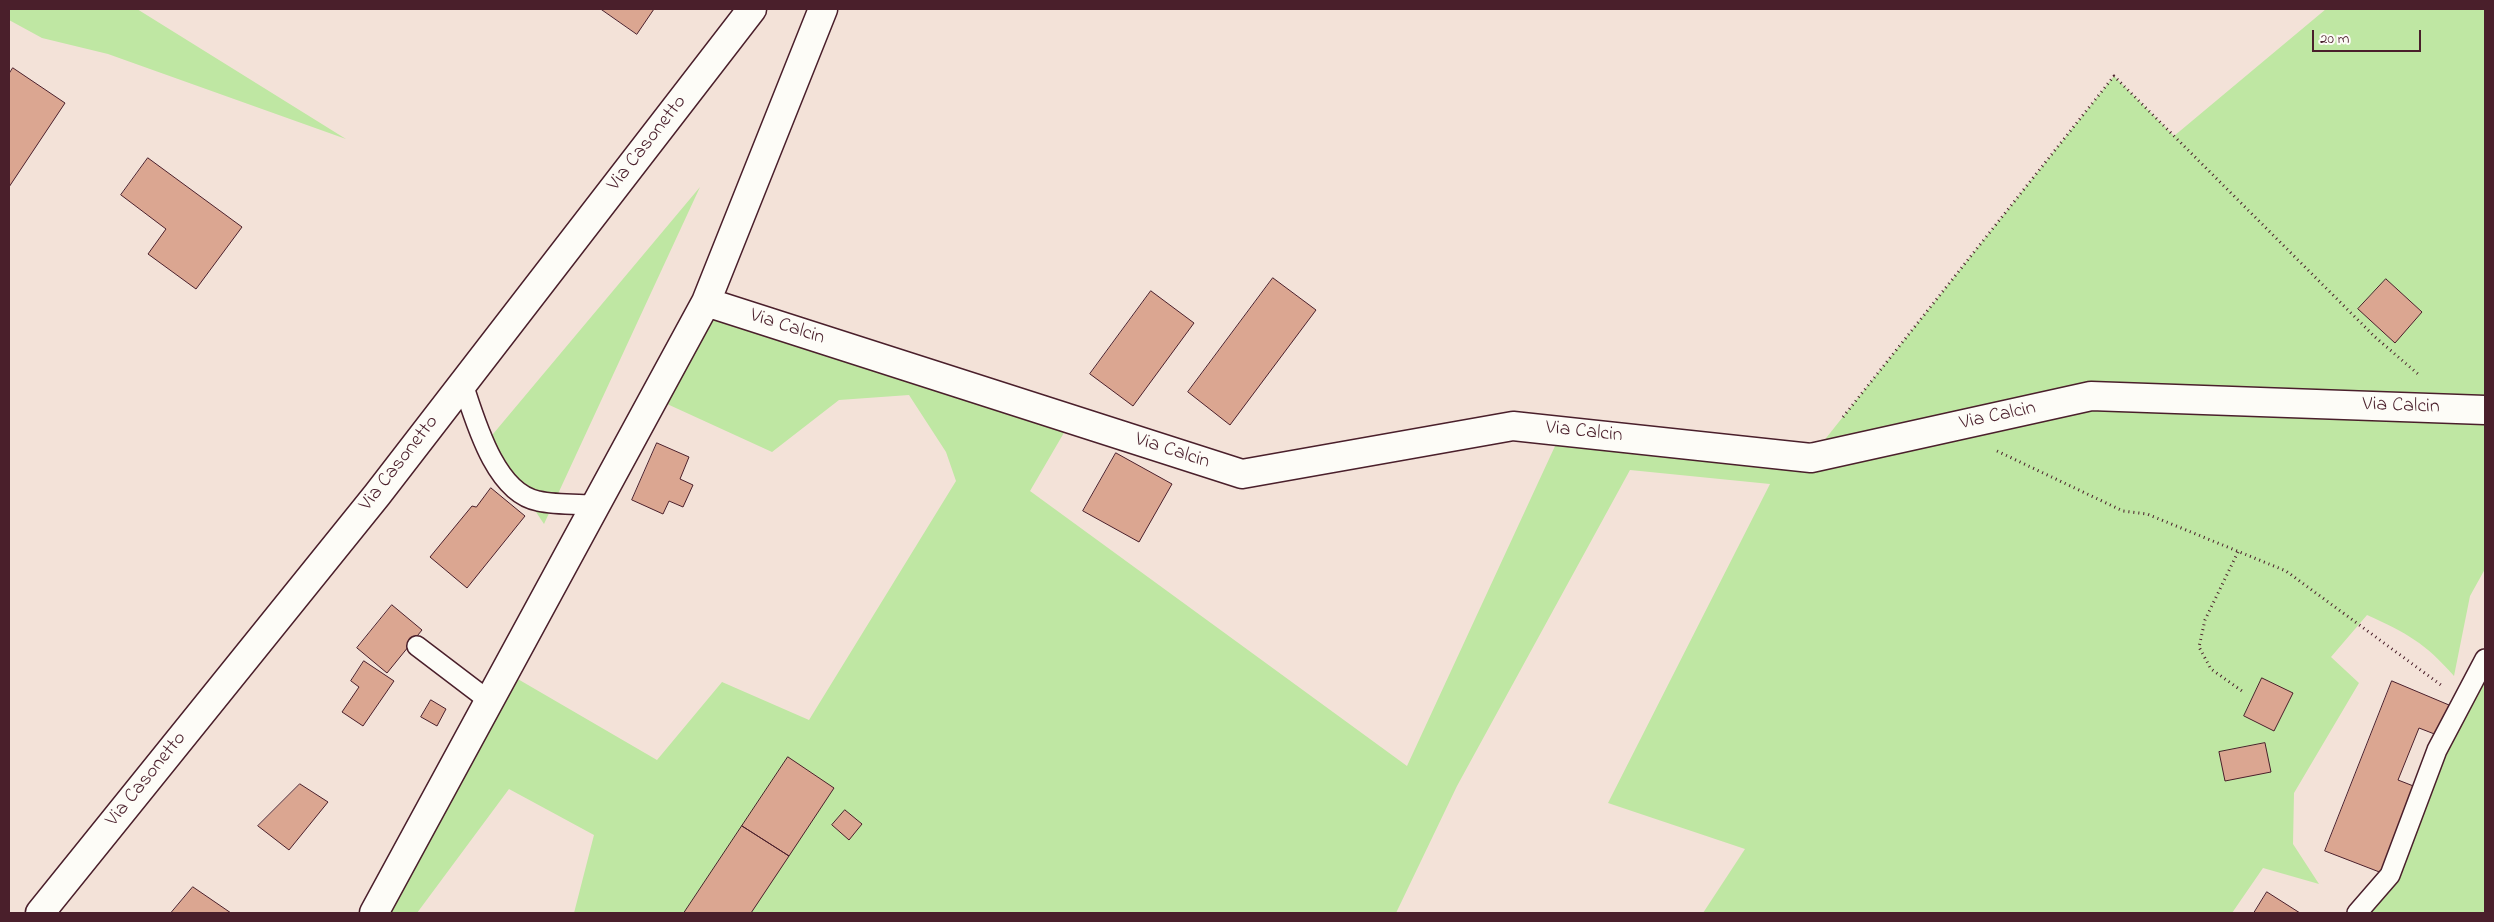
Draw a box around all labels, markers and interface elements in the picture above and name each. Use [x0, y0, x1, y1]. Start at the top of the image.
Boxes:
scale bar [2314, 20, 2423, 52]
text: 20 m [2320, 28, 2349, 50]
street label: Via Casonetto [603, 91, 693, 197]
street label: Via Calcin [747, 305, 827, 351]
street label: Via Calcin [2362, 394, 2440, 420]
street label: Via Calcin [1958, 397, 2038, 437]
street label: Via Casonetto [355, 411, 445, 517]
street label: Via Calcin [1544, 417, 1624, 449]
street label: Via Calcin [1132, 429, 1212, 475]
street label: Via Casonetto [102, 728, 192, 832]

